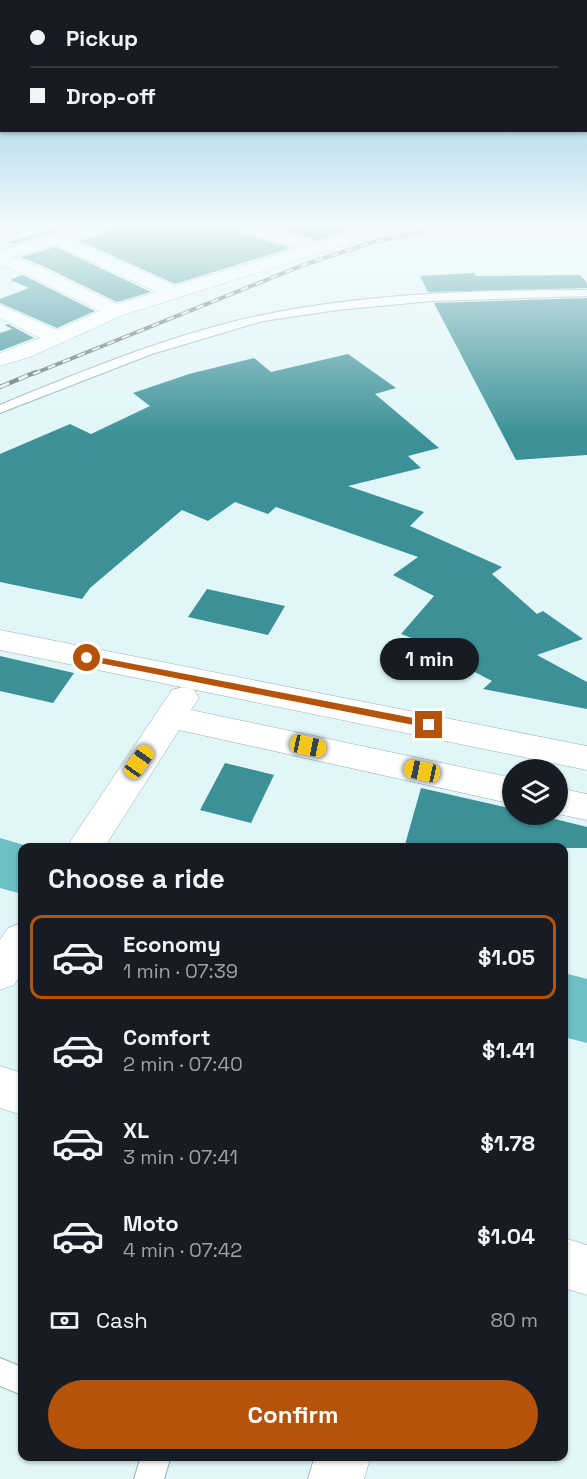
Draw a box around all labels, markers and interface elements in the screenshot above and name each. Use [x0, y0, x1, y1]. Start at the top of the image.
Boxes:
text: Pickup [66, 24, 138, 52]
text: Drop-off [66, 82, 156, 110]
callout: 1 min [380, 638, 478, 680]
route start [73, 644, 100, 671]
text: 1 min [405, 646, 454, 672]
route end [415, 711, 442, 738]
car [289, 733, 327, 759]
car [121, 742, 157, 782]
car [403, 758, 441, 784]
map controls [502, 759, 568, 825]
button: layers [502, 759, 568, 825]
text: Choose a ride [48, 861, 225, 896]
icon: car [51, 930, 105, 984]
text: Economy [123, 930, 221, 958]
text: $1.05 [478, 943, 535, 971]
text: 1 min · 07:39 [123, 958, 238, 984]
icon: car [51, 1023, 105, 1077]
text: Comfort [123, 1023, 211, 1051]
text: $1.41 [482, 1036, 535, 1064]
text: 2 min · 07:40 [123, 1051, 243, 1077]
icon: car [51, 1116, 105, 1170]
text: XL [123, 1116, 149, 1144]
text: $1.78 [481, 1129, 535, 1157]
text: 3 min · 07:41 [123, 1144, 238, 1170]
icon: car [51, 1209, 105, 1263]
text: Moto [123, 1209, 179, 1237]
text: $1.04 [477, 1222, 535, 1250]
text: 4 min · 07:42 [123, 1237, 242, 1263]
icon: cash [48, 1304, 81, 1337]
text: Cash [96, 1306, 148, 1334]
text: 80 m [490, 1307, 538, 1333]
button: Confirm [48, 1380, 538, 1449]

